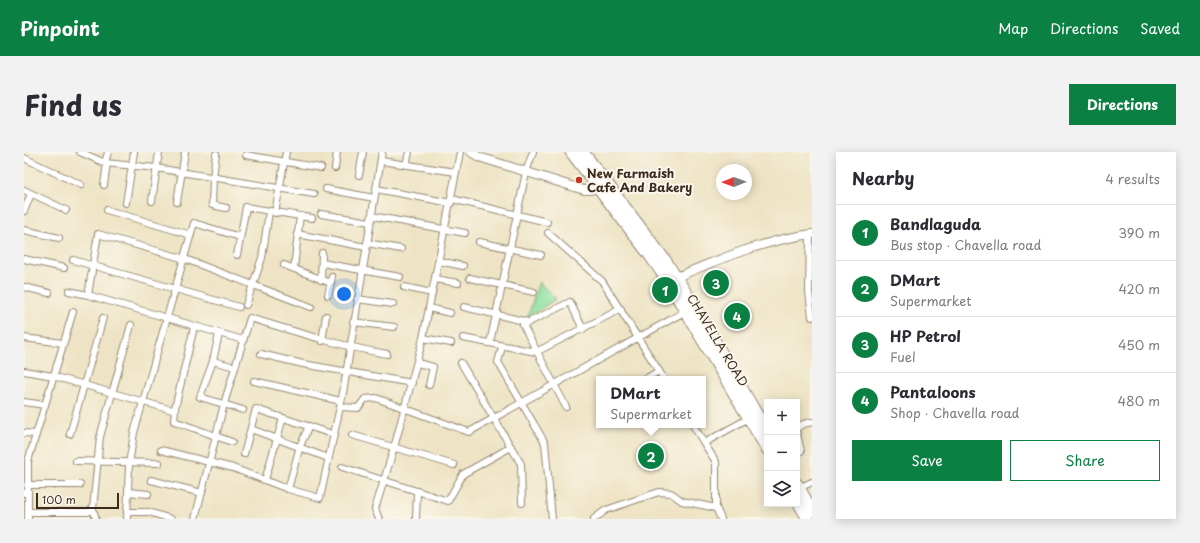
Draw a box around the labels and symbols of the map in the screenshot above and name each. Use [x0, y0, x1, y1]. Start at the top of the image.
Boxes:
place label: New Farmaish Cafe And Bakery [587, 164, 692, 196]
north arrow [716, 164, 752, 200]
marker: New Farmaish Cafe And Bakery [574, 175, 584, 185]
pin: 3 [703, 268, 729, 298]
pin: 1 [652, 275, 678, 305]
your location [334, 284, 354, 304]
street label: CHAVELLA ROAD [683, 290, 753, 390]
pin: 4 [724, 301, 750, 331]
pin: 2 [638, 441, 664, 471]
scale bar [36, 491, 119, 510]

